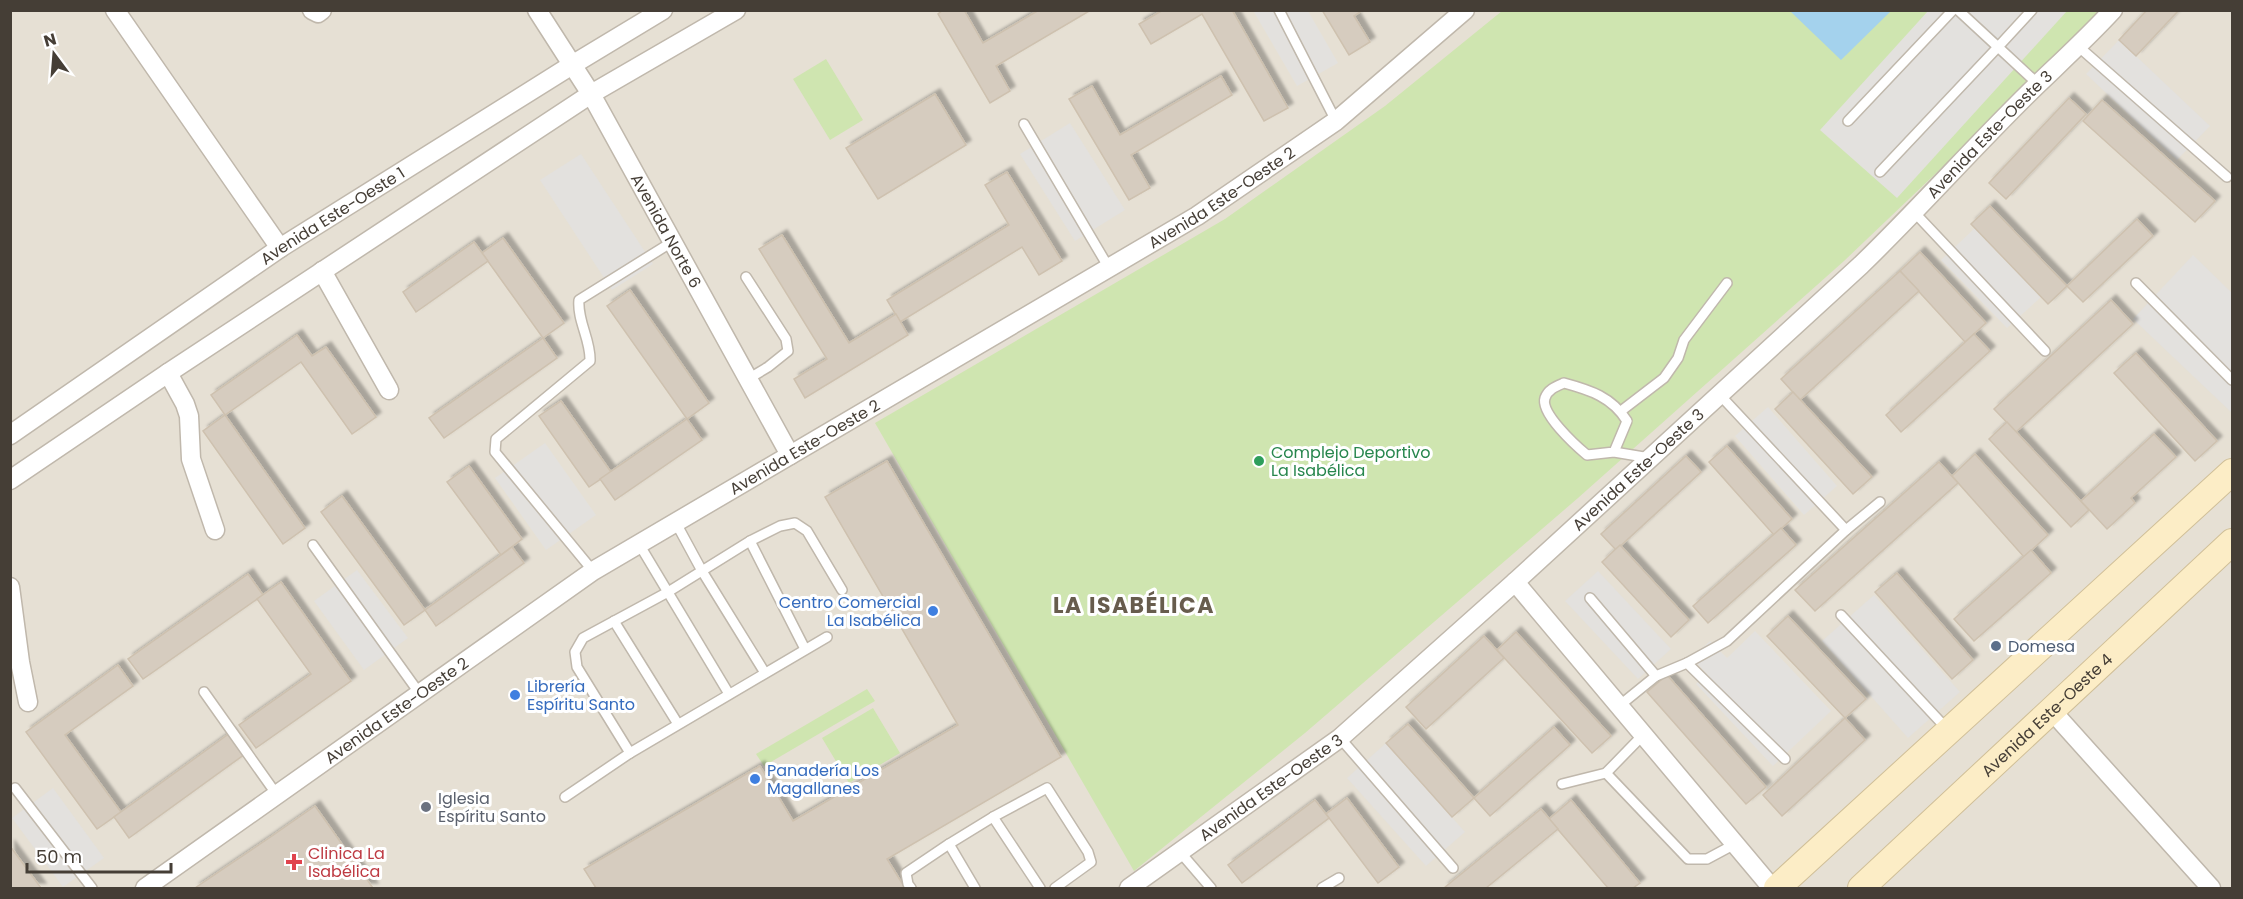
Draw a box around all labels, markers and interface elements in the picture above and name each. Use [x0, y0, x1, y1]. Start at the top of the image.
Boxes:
north arrow [24, 24, 84, 84]
text: N [41, 27, 59, 53]
street label: Avenida Este-Oeste 3 [1922, 65, 2058, 204]
street label: Avenida Este-Oeste 2 [1144, 141, 1300, 254]
street label: Avenida Este-Oeste 1 [256, 162, 409, 270]
street label: Avenida Norte 6 [625, 170, 707, 292]
street label: Avenida Este-Oeste 2 [725, 394, 884, 500]
street label: Avenida Este-Oeste 3 [1567, 403, 1709, 536]
place label: Complejo Deportivo La Isabélica [1271, 441, 1430, 482]
marker: Complejo Deportivo La Isabélica [1252, 454, 1266, 468]
district label: LA ISABÉLICA [1053, 590, 1215, 621]
place label: Centro Comercial La Isabélica [779, 591, 921, 632]
marker: Centro Comercial La Isabélica [926, 604, 940, 618]
place label: Domesa [2008, 635, 2075, 658]
marker: Domesa [1989, 639, 2003, 653]
street label: Avenida Este-Oeste 4 [1976, 648, 2118, 782]
street label: Avenida Este-Oeste 2 [320, 652, 473, 769]
place label: Librería Espíritu Santo [527, 675, 635, 716]
marker: Librería Espíritu Santo [508, 688, 522, 702]
street label: Avenida Este-Oeste 3 [1195, 729, 1348, 847]
place label: Panadería Los Magallanes [767, 759, 879, 800]
marker: Panadería Los Magallanes [748, 772, 762, 786]
place label: Iglesia Espíritu Santo [438, 787, 546, 828]
marker: Iglesia Espíritu Santo [419, 800, 433, 814]
scale bar [27, 836, 171, 874]
place label: Clinica La Isabélica [308, 842, 385, 883]
text: 50 m [36, 844, 82, 869]
marker: Clinica La Isabélica [285, 853, 303, 871]

